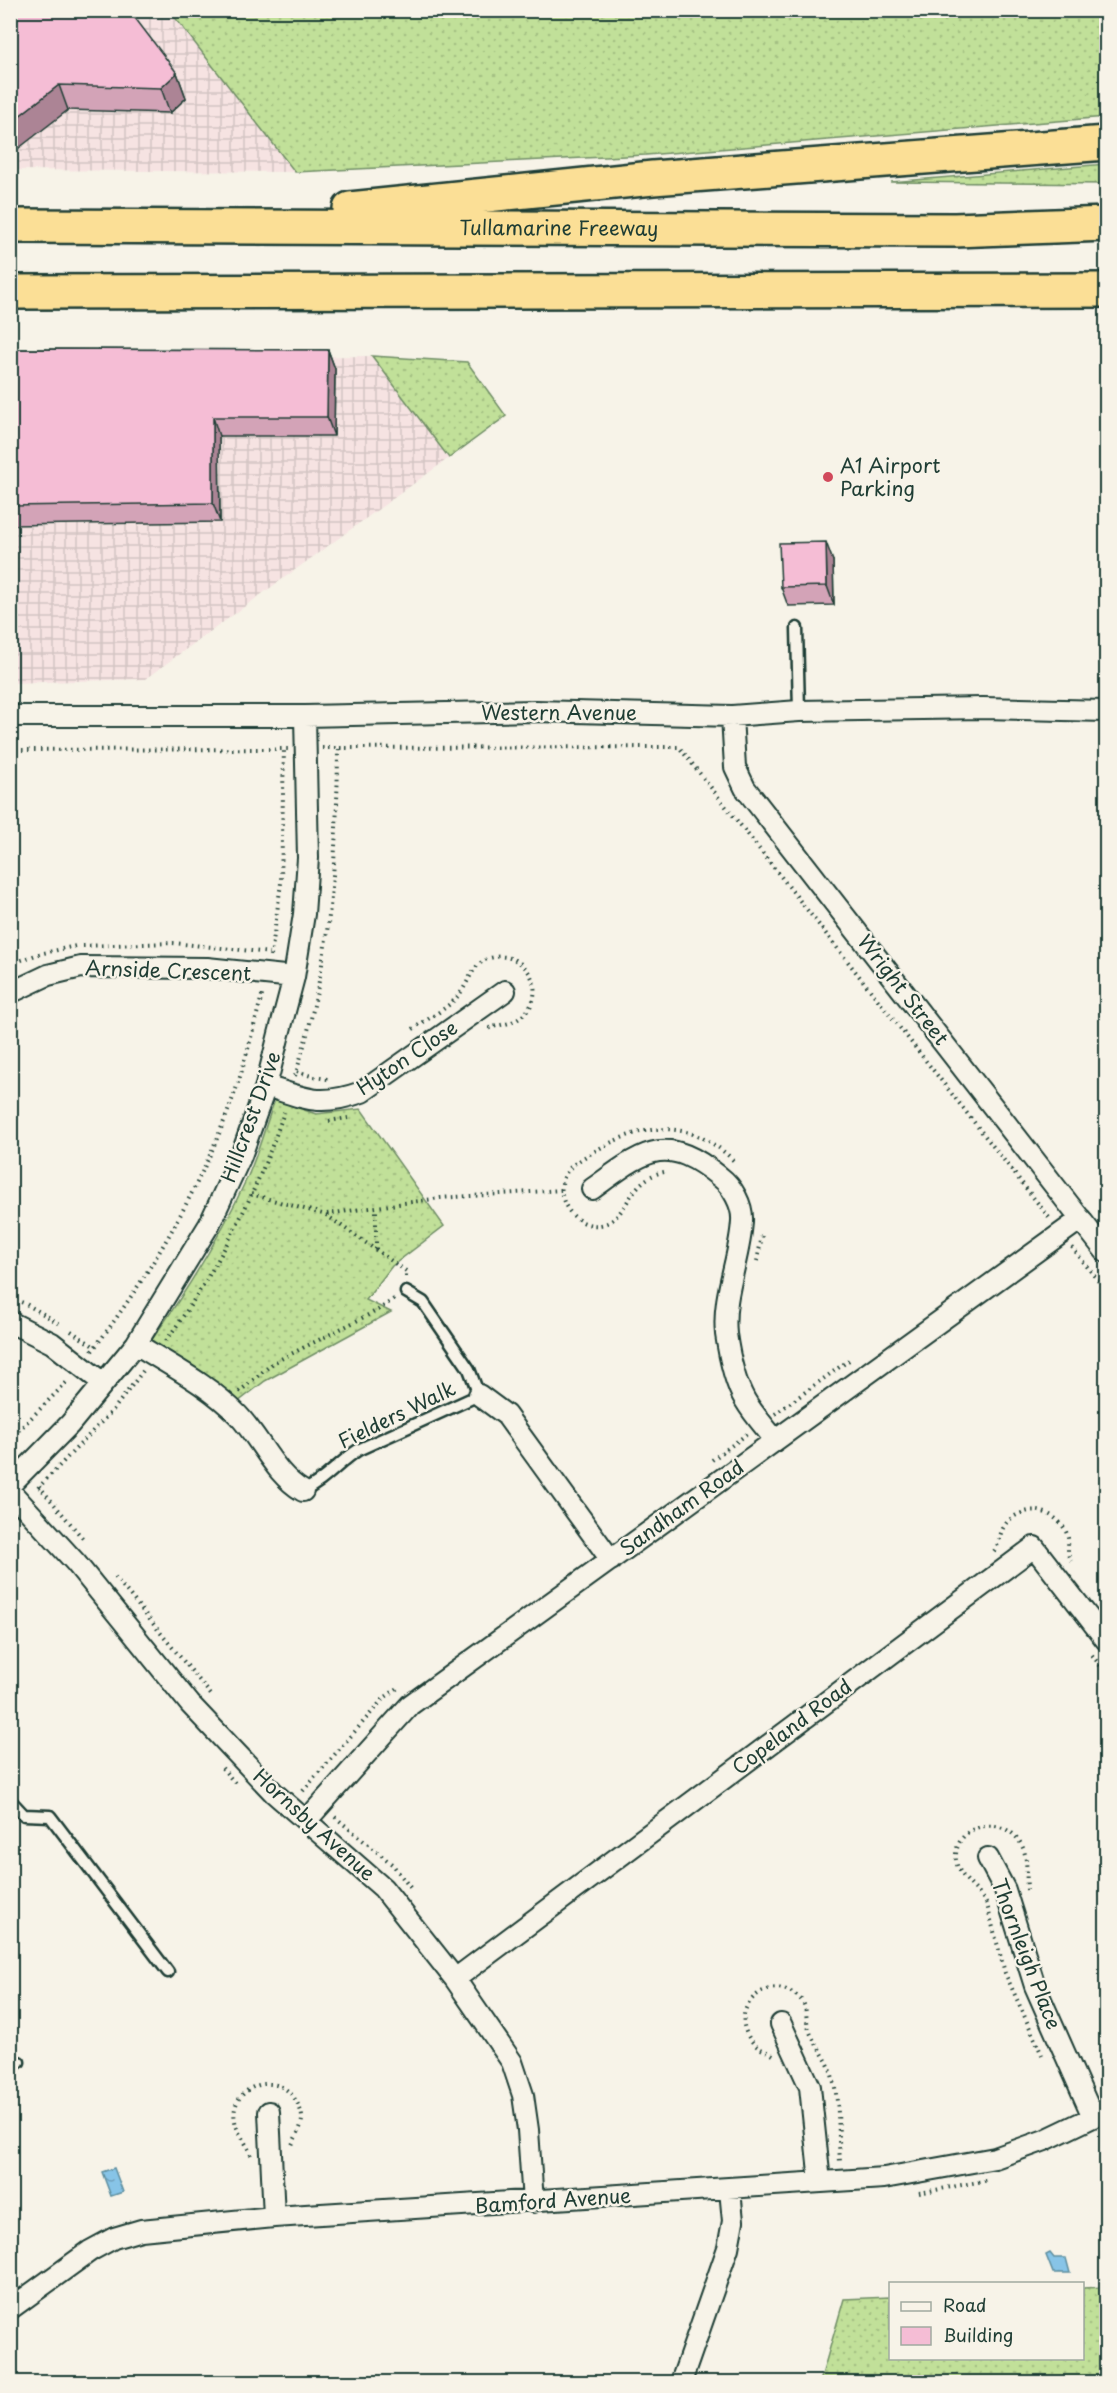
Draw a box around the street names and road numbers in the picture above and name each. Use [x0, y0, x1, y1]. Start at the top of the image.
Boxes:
street label: Tullamarine Freeway [460, 212, 658, 243]
street label: Western Avenue [481, 697, 637, 727]
street label: Wright Street [851, 928, 957, 1051]
street label: Arnside Crescent [84, 952, 252, 988]
street label: Hyton Close [350, 1012, 463, 1102]
street label: Hillcrest Drive [212, 1047, 288, 1186]
street label: Fielders Walk [333, 1373, 460, 1455]
street label: Sandham Road [613, 1452, 750, 1563]
street label: Copeland Road [725, 1671, 858, 1781]
street label: Hornsby Avenue [247, 1761, 382, 1887]
street label: Thornleigh Place [984, 1874, 1069, 2033]
street label: Bamford Avenue [474, 2180, 632, 2220]

